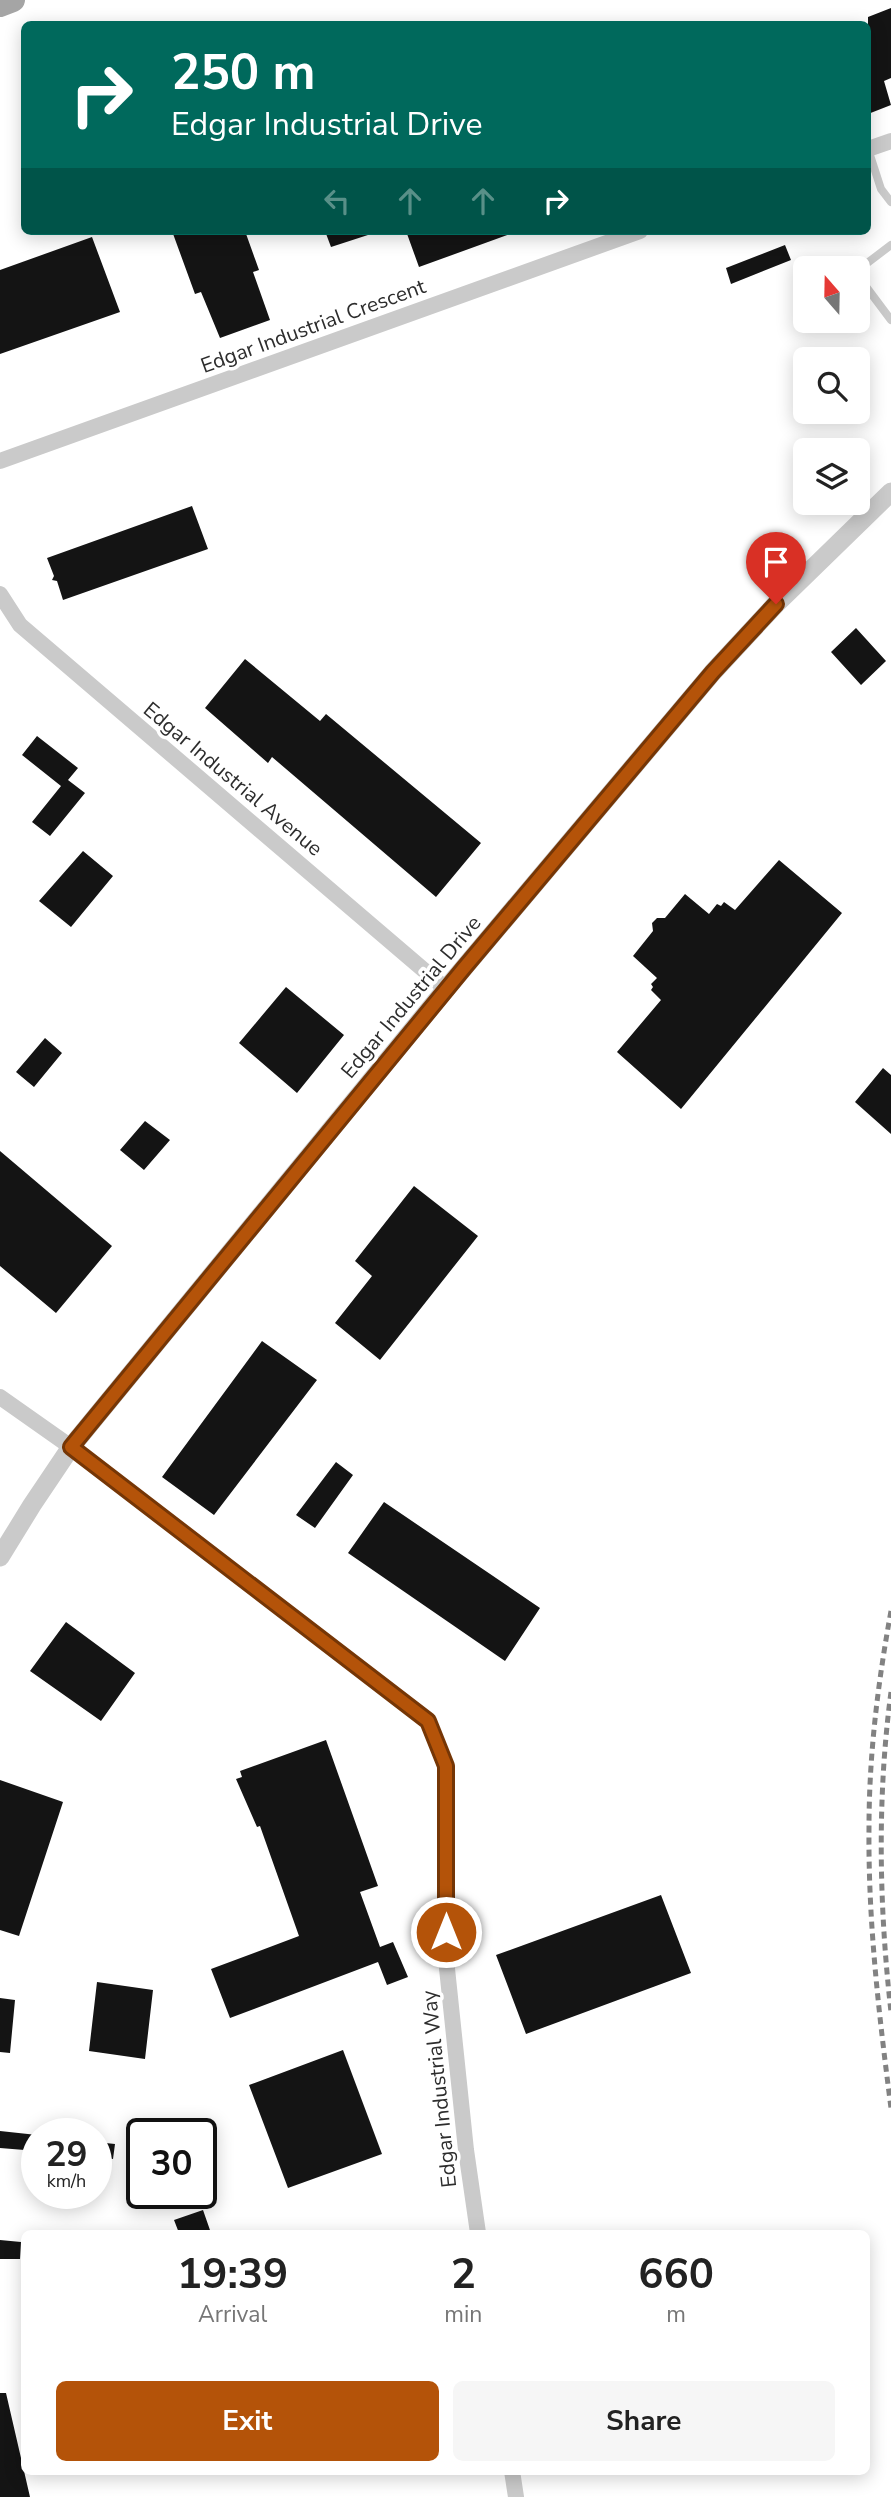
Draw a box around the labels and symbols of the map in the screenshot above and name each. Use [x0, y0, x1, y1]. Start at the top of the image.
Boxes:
north arrow [793, 256, 870, 332]
street label: Edgar Industrial Crescent [197, 272, 430, 380]
pin [746, 532, 806, 604]
street label: Edgar Industrial Avenue [137, 696, 329, 862]
street label: Edgar Industrial Drive [335, 910, 487, 1084]
position arrow [409, 1895, 483, 1969]
street label: Edgar Industrial Way [415, 1989, 463, 2189]
speed limit sign: 30 [126, 2118, 217, 2209]

